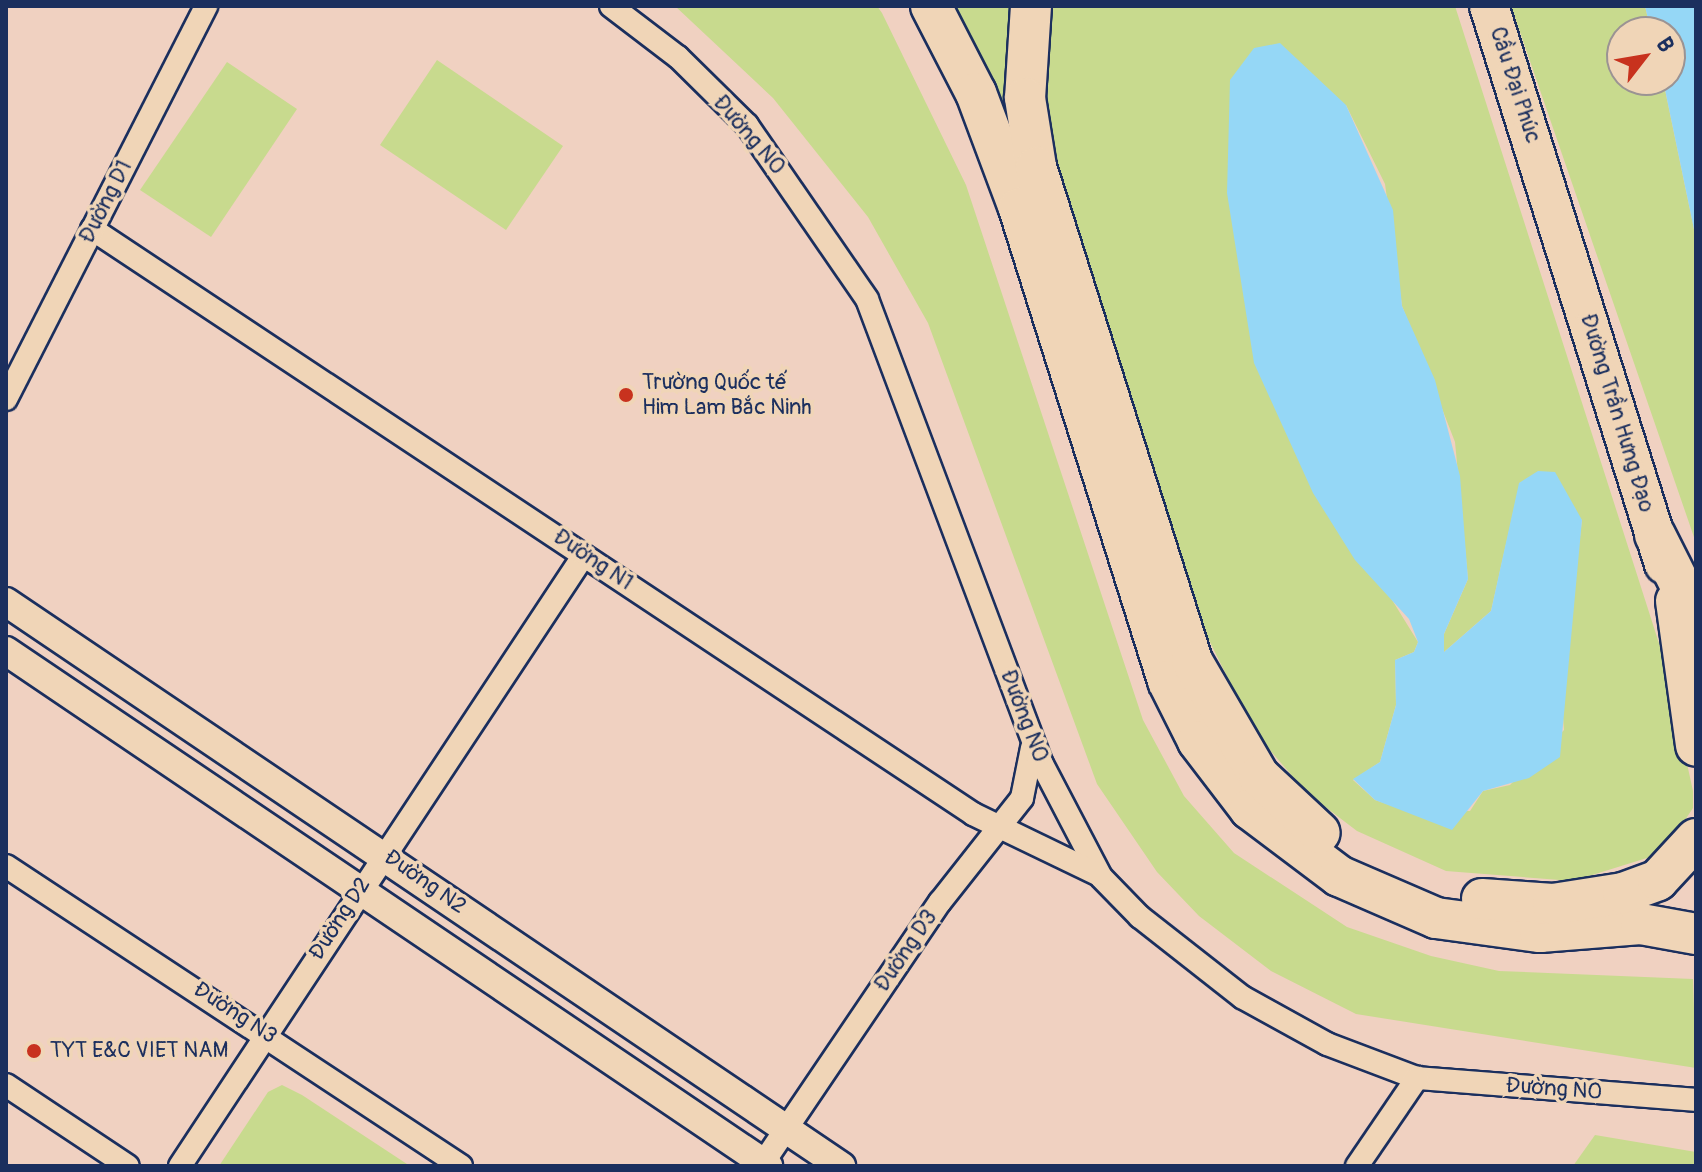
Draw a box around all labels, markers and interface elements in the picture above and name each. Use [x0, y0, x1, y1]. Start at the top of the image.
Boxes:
north arrow [1606, 16, 1686, 96]
street label: Cầu Đại Phúc [1484, 24, 1546, 146]
text: B [1650, 32, 1680, 57]
street label: Đường N0 [707, 90, 791, 180]
street label: Đường D1 [74, 156, 138, 248]
street label: Đường Trần Hưng Đạo [1574, 311, 1660, 515]
place label: Trường Quốc tế Him Lam Bắc Ninh [642, 369, 812, 420]
marker: Trường Quốc tế Him Lam Bắc Ninh [617, 386, 635, 404]
street label: Đường N1 [548, 524, 638, 596]
street label: Đường N0 [994, 666, 1054, 766]
street label: Đường N2 [379, 844, 471, 920]
street label: Đường D2 [304, 873, 376, 965]
street label: Đường D3 [869, 905, 943, 997]
street label: Đường N3 [188, 976, 282, 1050]
place label: TYT E&C VIET NAM [50, 1038, 228, 1064]
marker: TYT E&C VIET NAM [25, 1042, 43, 1060]
street label: Đường N0 [1505, 1072, 1603, 1106]

